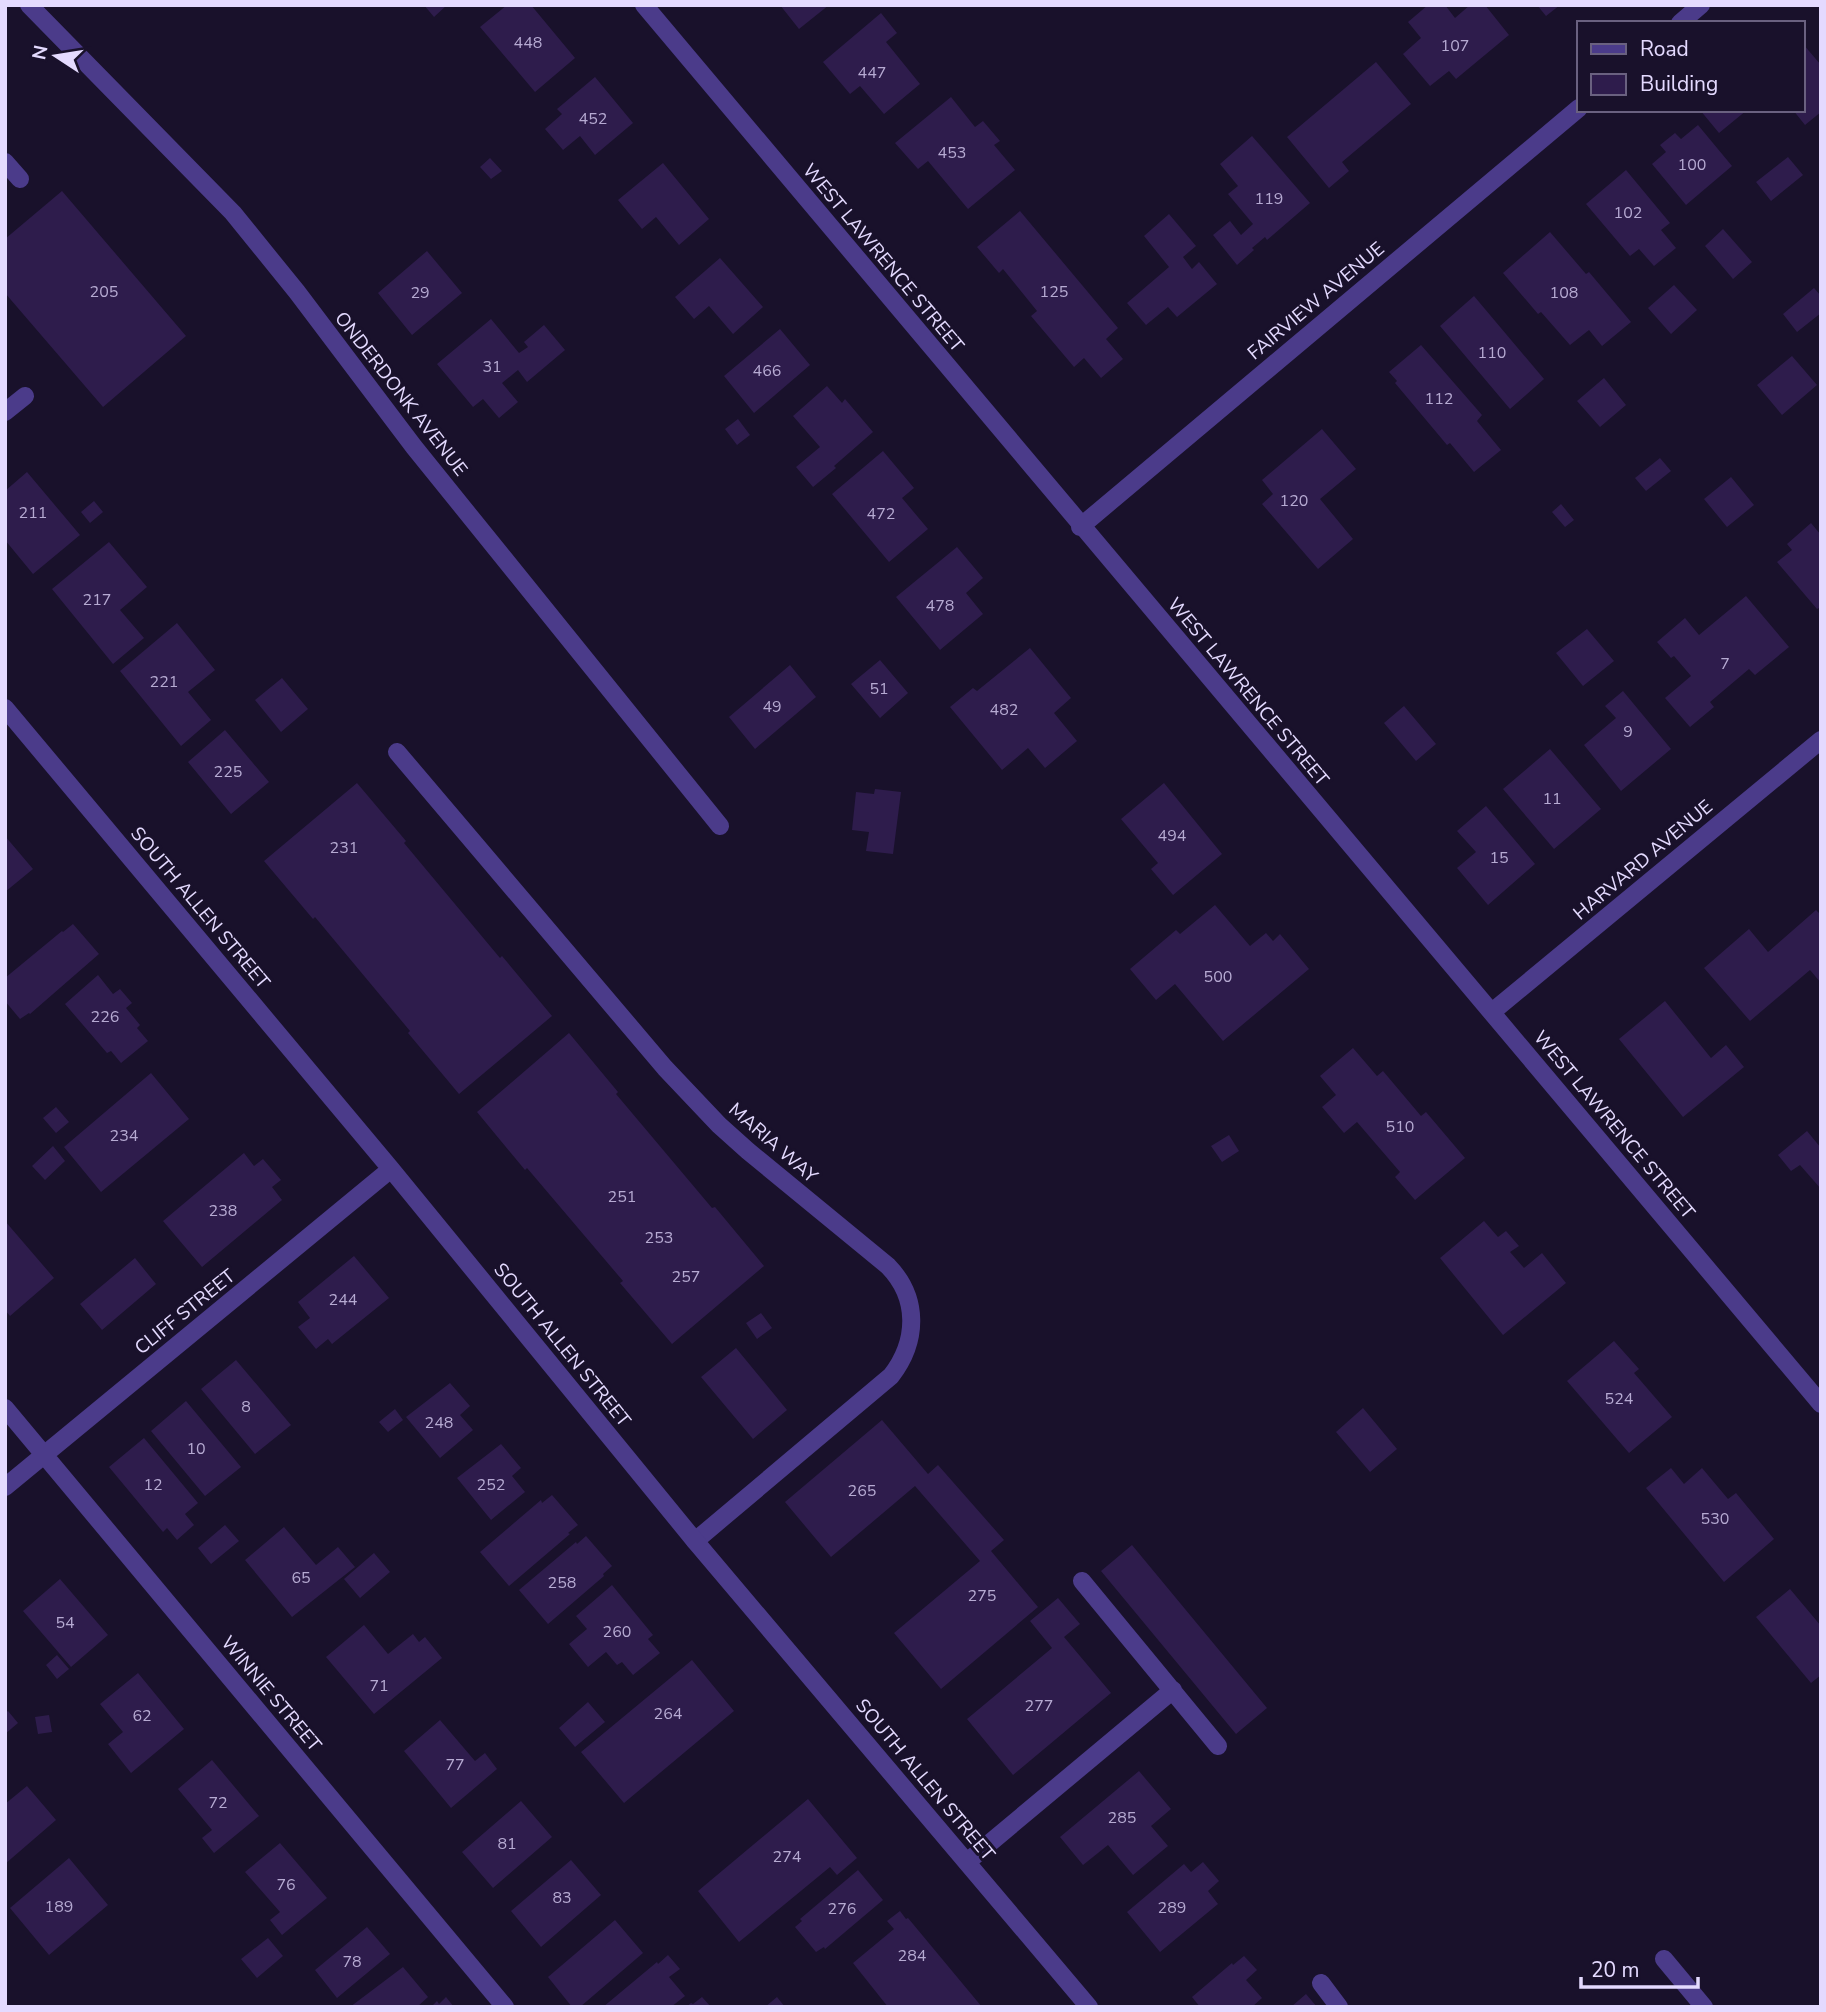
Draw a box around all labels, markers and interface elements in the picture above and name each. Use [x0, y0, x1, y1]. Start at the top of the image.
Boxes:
north arrow [21, 21, 91, 91]
legend [1577, 21, 1805, 112]
house number: 448 [514, 32, 542, 54]
house number: 107 [1441, 35, 1469, 57]
text: Road [1640, 35, 1689, 63]
text: N [26, 43, 55, 62]
house number: 447 [858, 62, 886, 84]
text: Building [1640, 70, 1718, 98]
house number: 452 [579, 108, 607, 130]
house number: 453 [938, 142, 966, 164]
house number: 100 [1678, 154, 1706, 176]
street label: WEST LAWRENCE STREET [796, 158, 970, 358]
house number: 119 [1255, 188, 1283, 210]
house number: 102 [1614, 202, 1642, 224]
street label: FAIRVIEW AVENUE [1242, 236, 1390, 366]
house number: 205 [90, 281, 118, 303]
house number: 125 [1040, 281, 1068, 303]
house number: 29 [410, 282, 430, 304]
house number: 108 [1550, 282, 1578, 304]
street label: ONDERDONK AVENUE [329, 306, 473, 482]
house number: 110 [1478, 342, 1506, 364]
house number: 31 [482, 356, 502, 378]
house number: 466 [753, 360, 781, 382]
house number: 112 [1425, 388, 1453, 410]
house number: 120 [1280, 490, 1308, 512]
house number: 211 [19, 502, 47, 524]
house number: 472 [867, 503, 895, 525]
house number: 217 [83, 589, 111, 611]
street label: WEST LAWRENCE STREET [1161, 592, 1335, 792]
house number: 478 [926, 595, 954, 617]
house number: 7 [1720, 653, 1730, 675]
house number: 221 [150, 671, 178, 693]
house number: 51 [869, 678, 889, 700]
house number: 49 [762, 696, 782, 718]
house number: 482 [990, 699, 1018, 721]
house number: 9 [1623, 721, 1633, 743]
house number: 225 [214, 761, 242, 783]
house number: 11 [1542, 788, 1562, 810]
street label: HARVARD AVENUE [1568, 794, 1718, 926]
street label: SOUTH ALLEN STREET [124, 821, 276, 995]
house number: 494 [1158, 825, 1187, 847]
house number: 231 [330, 837, 358, 859]
house number: 15 [1489, 847, 1509, 869]
house number: 500 [1204, 966, 1232, 988]
house number: 226 [91, 1006, 119, 1028]
street label: WEST LAWRENCE STREET [1527, 1025, 1701, 1225]
street label: MARIA WAY [723, 1097, 824, 1189]
house number: 510 [1386, 1116, 1414, 1138]
house number: 234 [110, 1125, 139, 1147]
house number: 251 [608, 1186, 636, 1208]
house number: 238 [209, 1200, 237, 1222]
house number: 253 [645, 1227, 673, 1249]
street label: SOUTH ALLEN STREET [488, 1257, 637, 1433]
street label: CLIFF STREET [129, 1263, 241, 1361]
house number: 257 [672, 1266, 700, 1288]
house number: 244 [329, 1289, 358, 1311]
house number: 524 [1605, 1388, 1634, 1410]
house number: 8 [241, 1396, 251, 1418]
house number: 248 [425, 1412, 453, 1434]
house number: 10 [186, 1438, 206, 1460]
house number: 12 [143, 1474, 163, 1496]
house number: 252 [477, 1474, 505, 1496]
house number: 265 [848, 1480, 876, 1502]
house number: 530 [1701, 1508, 1729, 1530]
house number: 65 [291, 1567, 311, 1589]
house number: 258 [548, 1572, 576, 1594]
house number: 275 [968, 1585, 996, 1607]
house number: 54 [55, 1612, 75, 1634]
house number: 260 [603, 1621, 631, 1643]
street label: WINNIE STREET [215, 1631, 327, 1758]
house number: 71 [369, 1675, 389, 1697]
street label: SOUTH ALLEN STREET [849, 1693, 1001, 1867]
house number: 277 [1025, 1695, 1053, 1717]
house number: 264 [654, 1703, 683, 1725]
house number: 62 [132, 1705, 152, 1727]
house number: 77 [445, 1754, 465, 1776]
house number: 72 [208, 1792, 228, 1814]
house number: 285 [1108, 1807, 1136, 1829]
house number: 81 [497, 1833, 517, 1855]
house number: 274 [773, 1846, 802, 1868]
house number: 76 [276, 1874, 296, 1896]
house number: 83 [552, 1887, 572, 1909]
house number: 189 [45, 1896, 73, 1918]
house number: 289 [1158, 1897, 1186, 1919]
house number: 276 [828, 1898, 856, 1920]
house number: 284 [898, 1945, 927, 1967]
scale bar [1581, 1946, 1698, 1990]
house number: 78 [342, 1951, 362, 1973]
text: 20 m [1591, 1956, 1640, 1984]

